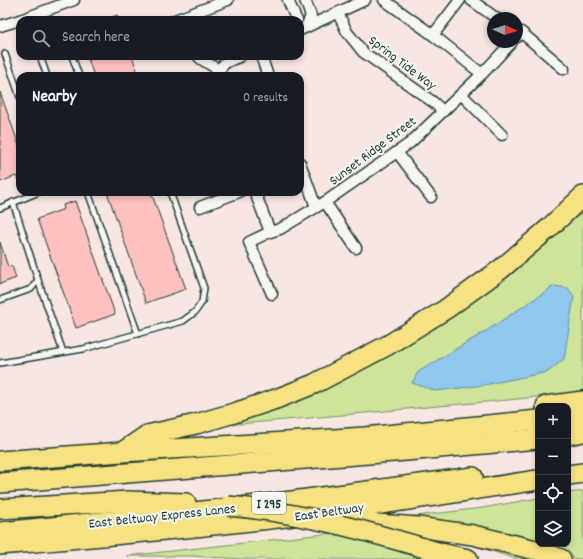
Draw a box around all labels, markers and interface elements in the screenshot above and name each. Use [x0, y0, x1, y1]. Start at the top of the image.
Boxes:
north arrow [487, 12, 523, 48]
search box [16, 16, 304, 60]
icon: search [30, 27, 52, 49]
text: Search here [62, 27, 130, 49]
street label: Spring Tide Way [364, 31, 440, 96]
text: Nearby [32, 86, 76, 110]
text: 0 results [243, 89, 288, 108]
street label: Sunset Ridge Street [325, 112, 421, 191]
map controls [535, 403, 571, 547]
button: + [535, 403, 571, 439]
button: − [535, 439, 571, 475]
button: locate [535, 475, 571, 511]
road number: I 295 [252, 492, 286, 514]
street label: East Beltway [293, 498, 366, 528]
street label: East Beltway Express Lanes [88, 499, 237, 535]
button: layers [535, 511, 571, 547]

